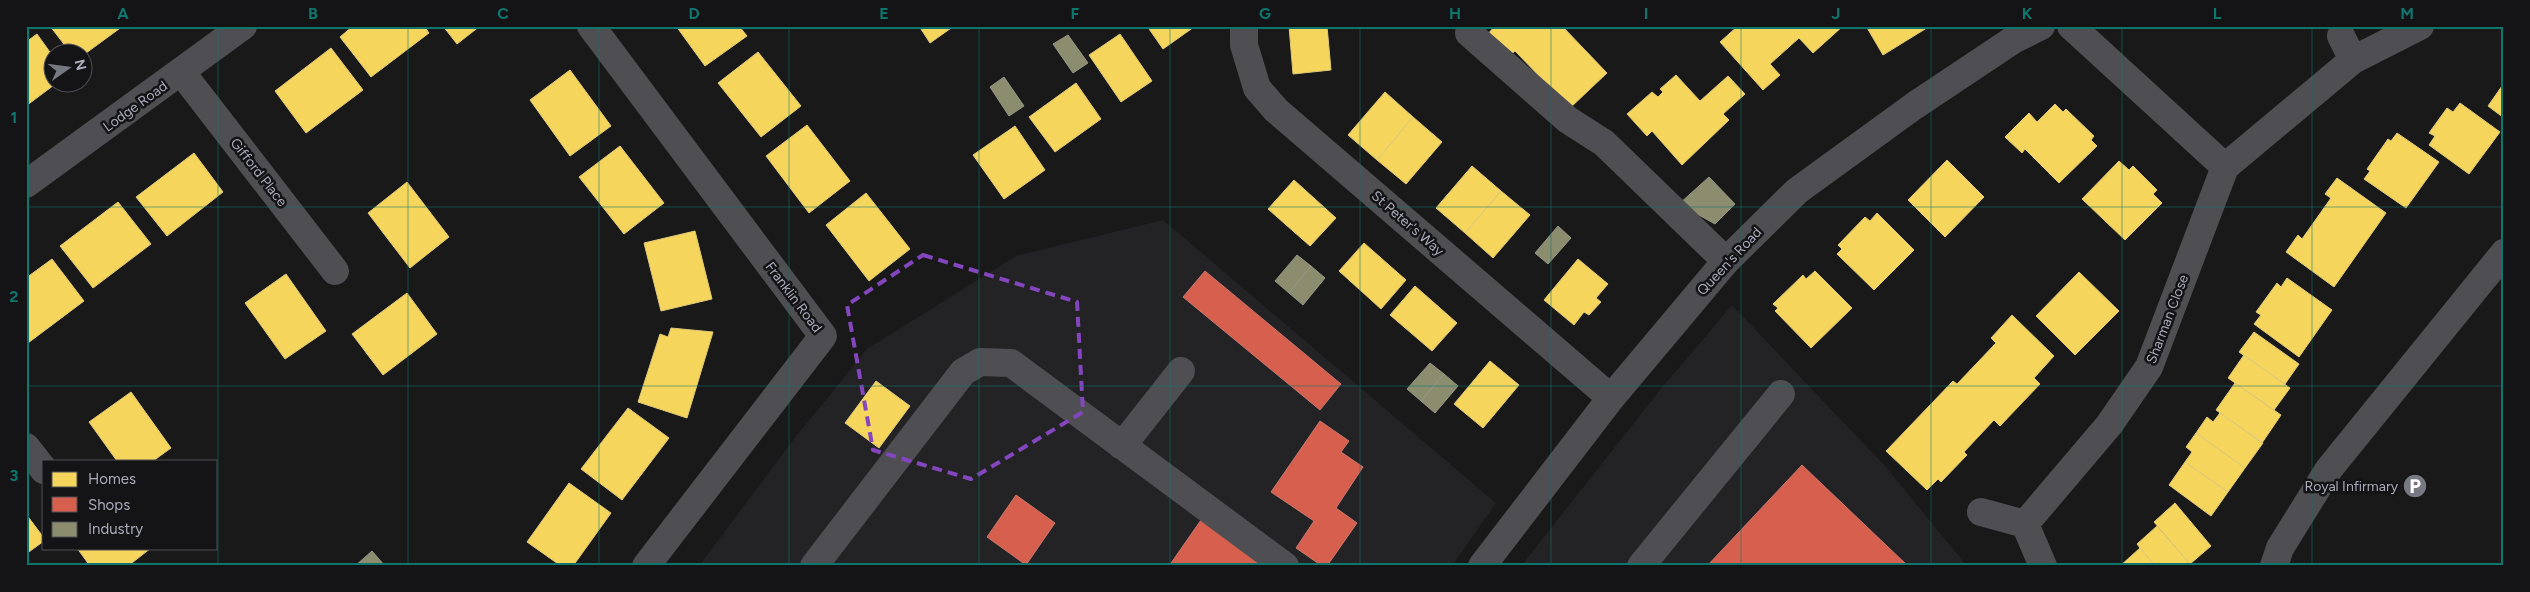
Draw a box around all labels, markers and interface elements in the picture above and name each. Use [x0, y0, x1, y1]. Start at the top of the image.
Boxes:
text: A [117, 4, 129, 23]
text: B [308, 4, 318, 23]
text: C [497, 4, 509, 23]
text: D [688, 4, 700, 23]
text: E [879, 4, 889, 23]
text: F [1071, 4, 1080, 23]
text: G [1259, 4, 1271, 23]
text: H [1449, 4, 1461, 23]
text: I [1644, 4, 1648, 23]
text: J [1832, 4, 1840, 23]
text: K [2022, 4, 2033, 23]
text: L [2213, 4, 2222, 23]
text: M [2400, 4, 2414, 23]
north arrow [42, 42, 92, 92]
text: N [71, 58, 90, 72]
street label: Lodge Road [100, 77, 171, 135]
text: 1 [11, 108, 17, 127]
street label: Gifford Place [227, 135, 291, 210]
street label: St Peter's Way [1368, 187, 1448, 260]
street label: Queen's Road [1694, 224, 1765, 299]
street label: Franklin Road [762, 259, 826, 336]
street label: Sharman Close [2143, 272, 2192, 366]
text: 2 [9, 287, 19, 306]
legend [42, 460, 218, 550]
text: 3 [10, 466, 19, 485]
text: Homes [88, 470, 136, 488]
parking icon: Royal Infirmary [2402, 473, 2428, 499]
place label: Royal Infirmary [2305, 478, 2399, 495]
text: Shops [88, 496, 130, 514]
text: Industry [88, 520, 143, 538]

